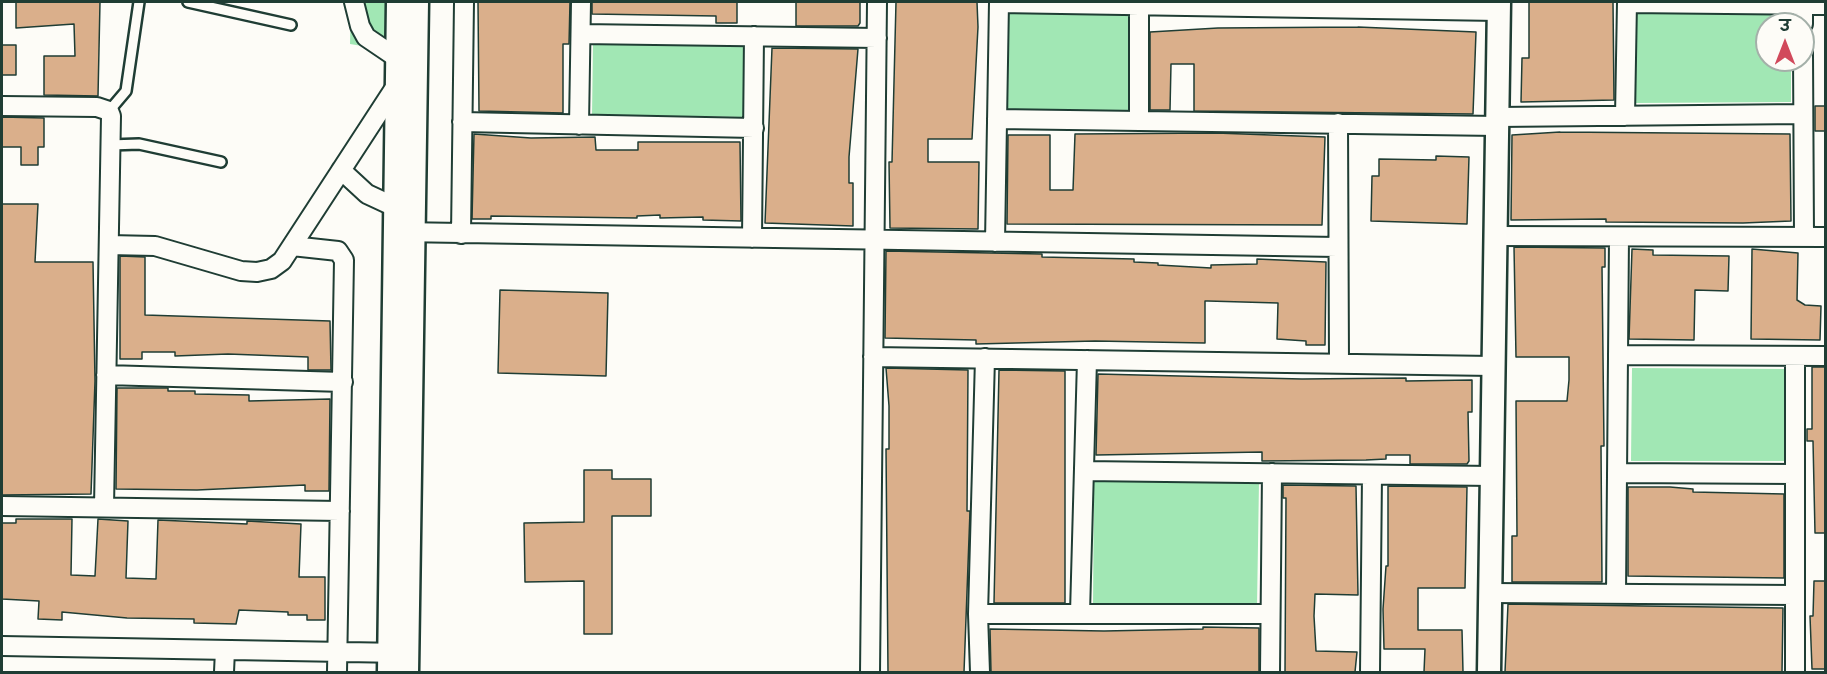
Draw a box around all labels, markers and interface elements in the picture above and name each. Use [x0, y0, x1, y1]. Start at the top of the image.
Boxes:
north arrow [1755, 12, 1815, 72]
text: उ [1780, 15, 1790, 37]

